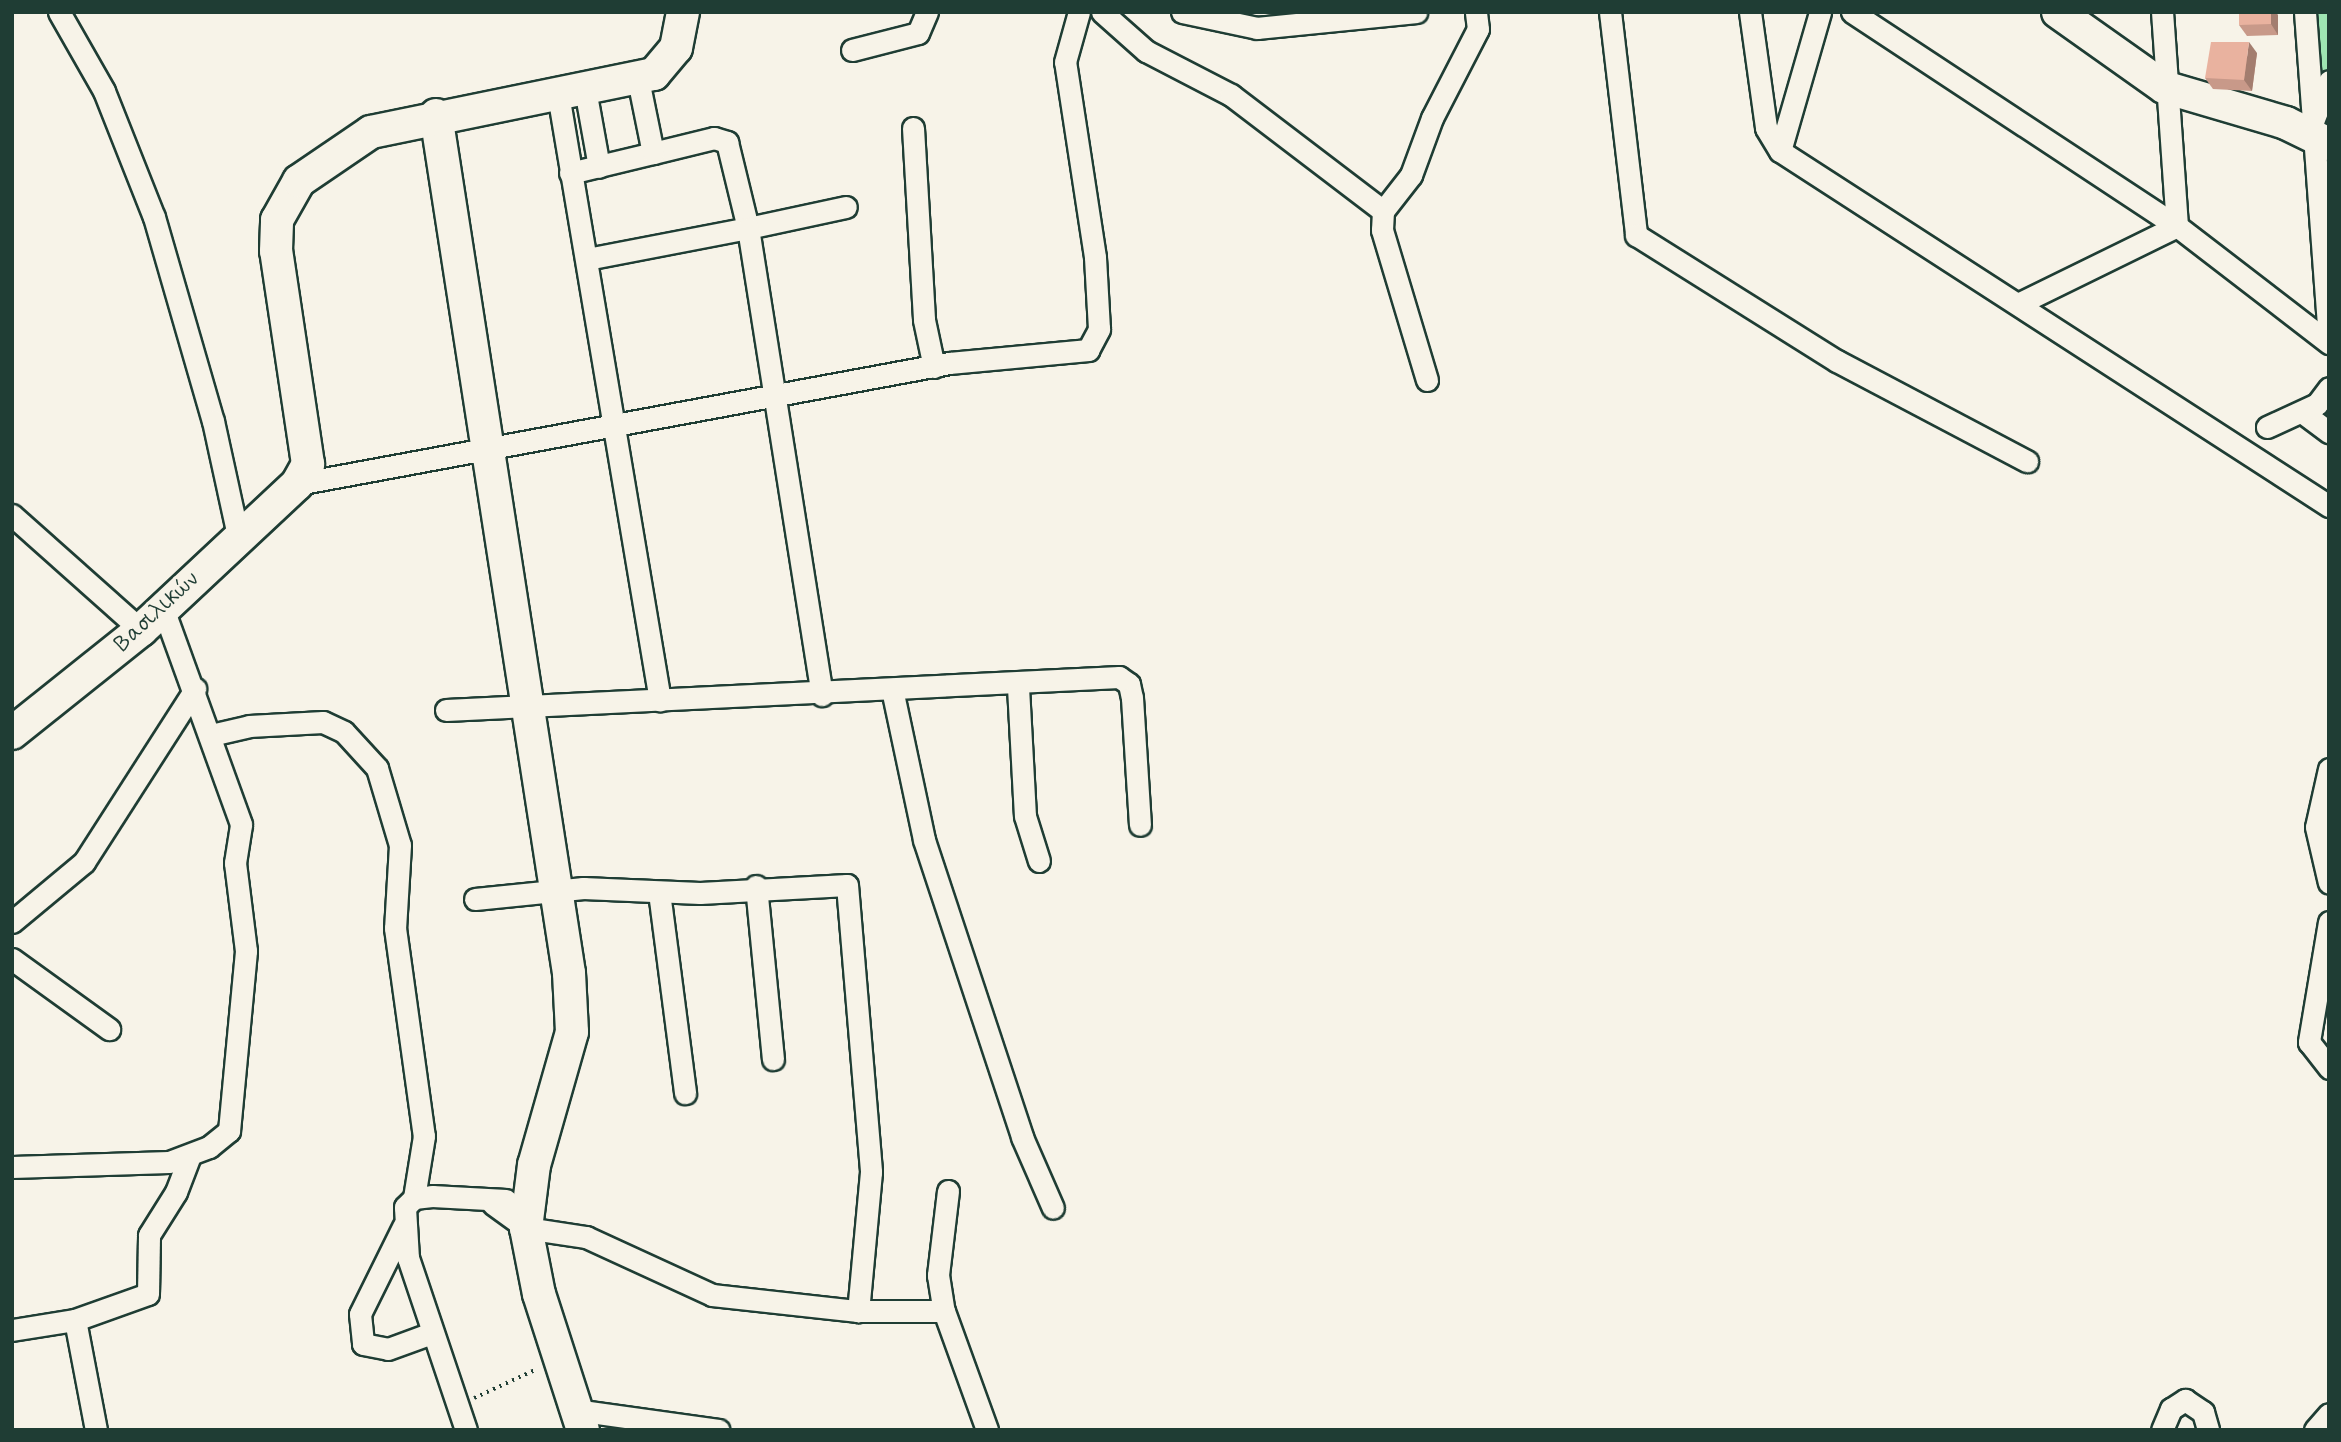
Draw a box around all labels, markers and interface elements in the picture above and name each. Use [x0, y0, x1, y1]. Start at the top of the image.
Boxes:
street label: Βασιλικών [109, 566, 205, 658]

